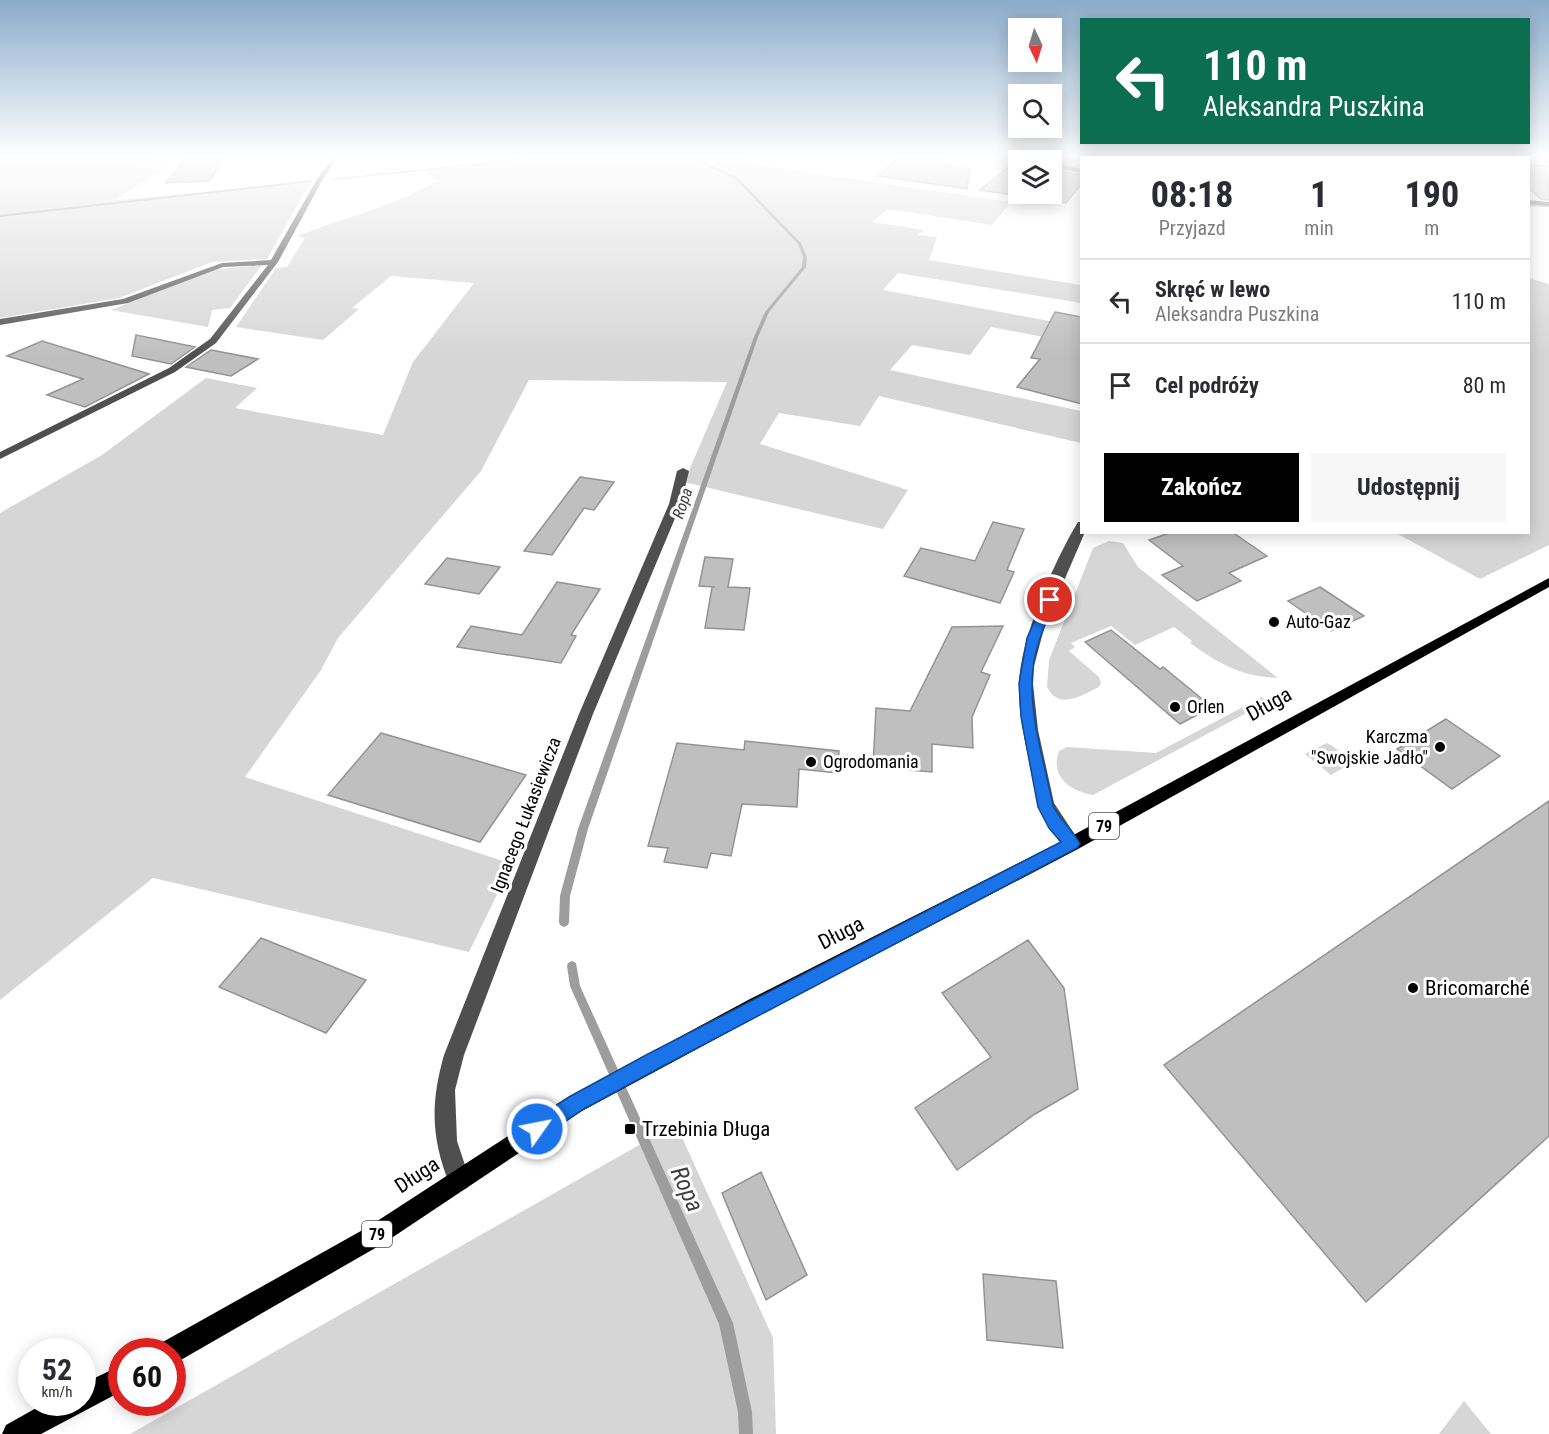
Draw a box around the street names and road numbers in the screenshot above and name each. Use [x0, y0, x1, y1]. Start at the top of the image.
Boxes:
street label: Długa [1242, 682, 1296, 726]
street label: Ignacego Łukasiewicza [486, 734, 565, 896]
road number: 79 [1089, 813, 1119, 839]
street label: Długa [814, 911, 868, 955]
street label: Długa [390, 1152, 444, 1198]
road number: 79 [362, 1221, 392, 1247]

